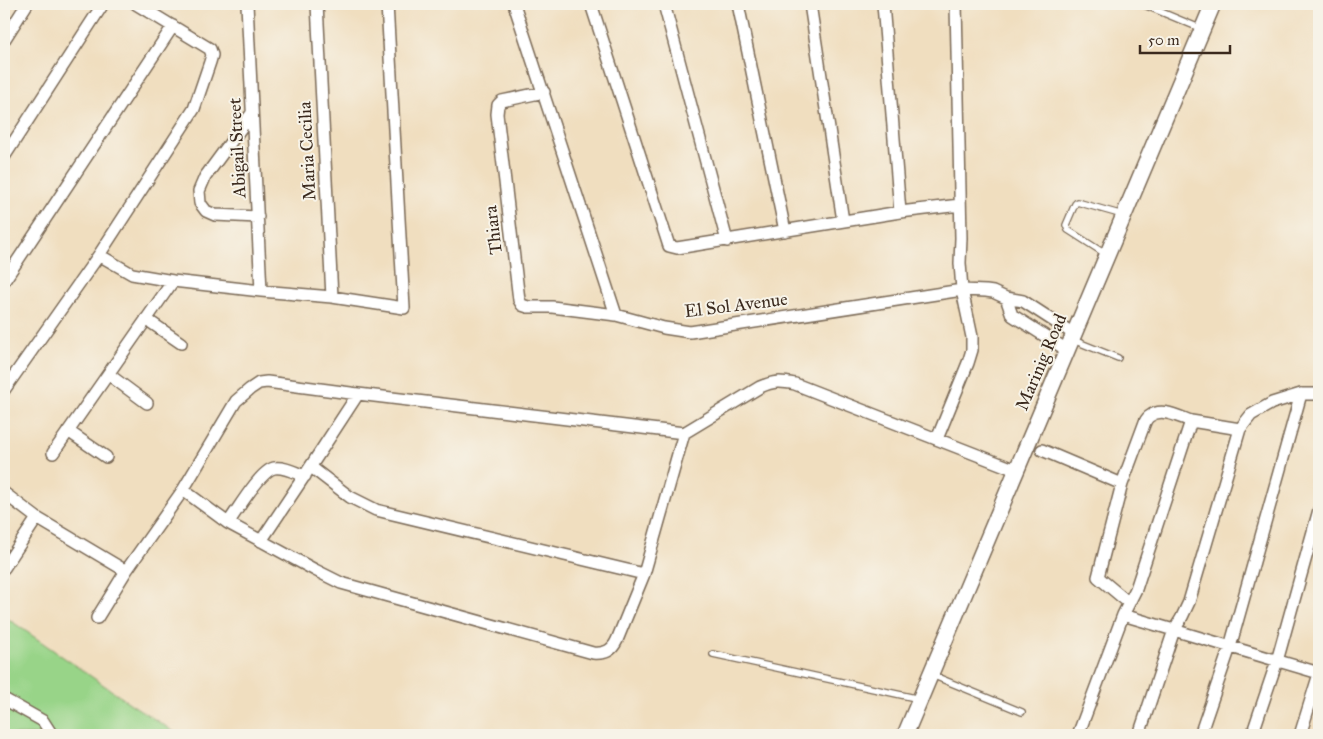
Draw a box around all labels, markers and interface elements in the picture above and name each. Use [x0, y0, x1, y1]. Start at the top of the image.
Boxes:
scale bar [1140, 22, 1230, 54]
text: 50 m [1148, 31, 1180, 49]
street label: Abigail Street [223, 97, 252, 200]
street label: Maria Cecilia [293, 101, 321, 201]
street label: Thiara [479, 204, 507, 256]
street label: El Sol Avenue [683, 288, 789, 322]
street label: Marinig Road [1011, 310, 1072, 414]

